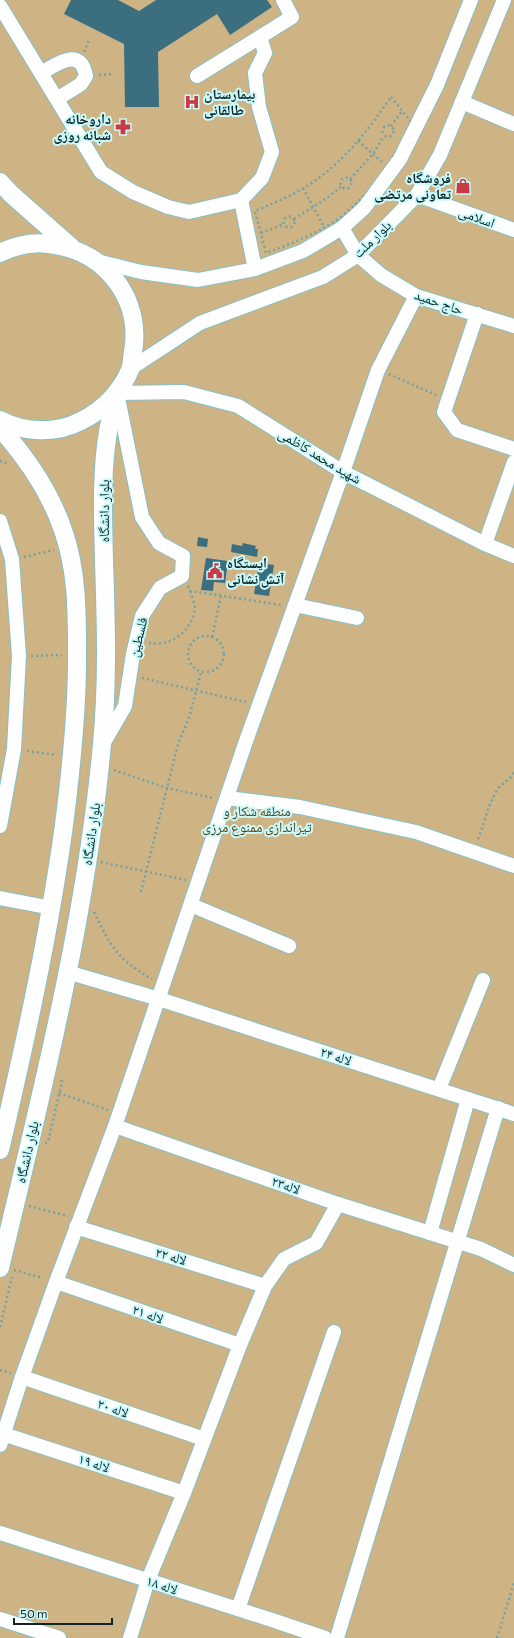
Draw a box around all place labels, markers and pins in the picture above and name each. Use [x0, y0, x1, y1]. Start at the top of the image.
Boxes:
place label: بیمارستان طالقانی [204, 85, 255, 119]
hospital icon: بیمارستان طالقانی [183, 93, 201, 111]
place label: داروخانه شبانه روزی [54, 110, 111, 144]
pharmacy icon: داروخانه شبانه روزی [114, 118, 132, 136]
place label: فروشگاه تعاونی مرتضی [374, 169, 451, 203]
shop icon: فروشگاه تعاونی مرتضی [454, 177, 472, 195]
place label: ایستگاه آتش نشانی [227, 554, 284, 588]
public building icon: ایستگاه آتش نشانی [206, 562, 224, 580]

